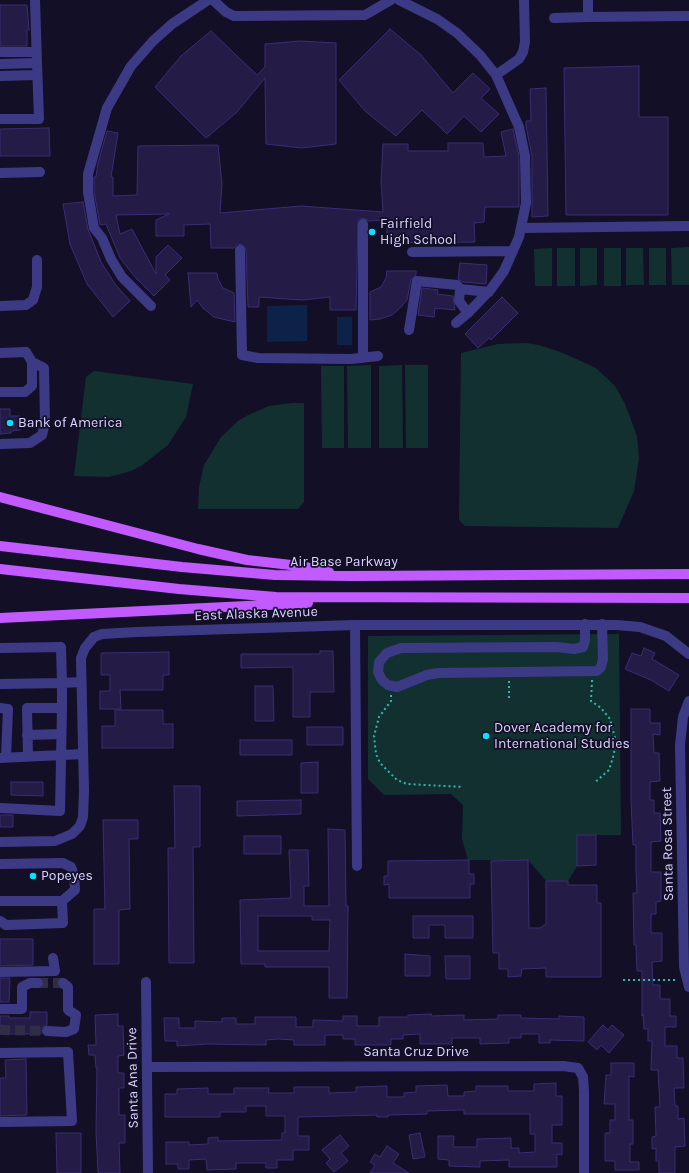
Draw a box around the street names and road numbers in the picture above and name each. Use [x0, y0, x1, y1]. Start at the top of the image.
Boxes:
street label: Air Base Parkway [290, 554, 398, 570]
street label: East Alaska Avenue [194, 603, 318, 625]
street label: Santa Rosa Street [659, 787, 677, 901]
street label: Santa Ana Drive [124, 1027, 142, 1129]
street label: Santa Cruz Drive [363, 1044, 469, 1060]

